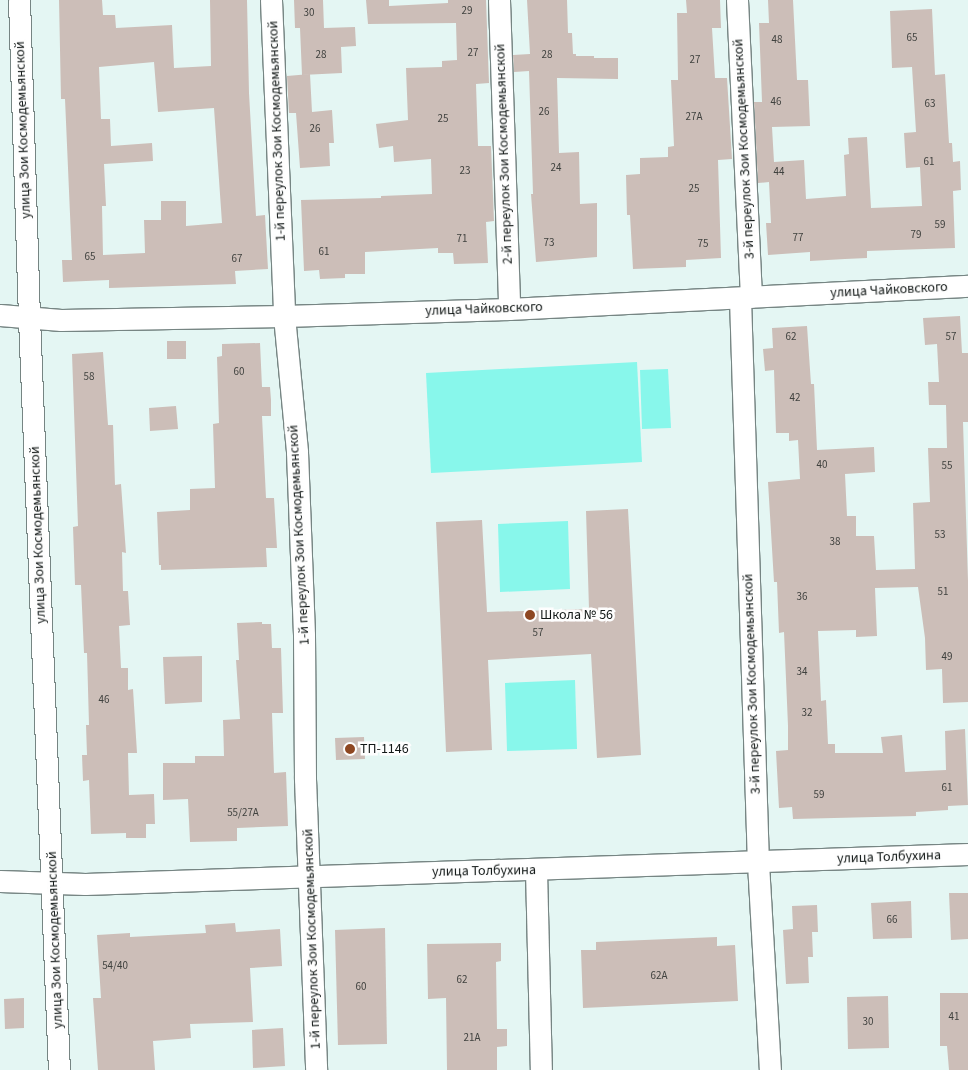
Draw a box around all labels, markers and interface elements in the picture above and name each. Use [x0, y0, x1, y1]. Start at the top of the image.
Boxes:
house number: 29 [462, 4, 472, 18]
house number: 30 [304, 6, 314, 20]
street label: 1-й переулок Зои Космодемьянской [265, 20, 289, 242]
house number: 65 [907, 31, 917, 45]
house number: 48 [772, 33, 782, 47]
street label: 3-й переулок Зои Космодемьянской [730, 38, 758, 260]
street label: улица Зои Космодемьянской [12, 41, 34, 219]
street label: 2-й переулок Зои Космодемьянской [492, 43, 516, 265]
house number: 27 [468, 46, 478, 60]
house number: 28 [316, 48, 326, 62]
house number: 28 [542, 48, 552, 62]
house number: 27 [690, 53, 700, 67]
house number: 46 [771, 95, 781, 109]
house number: 63 [925, 97, 935, 111]
house number: 26 [539, 105, 549, 119]
house number: 27А [686, 110, 702, 124]
house number: 25 [438, 112, 448, 126]
house number: 26 [310, 122, 320, 136]
house number: 61 [924, 155, 934, 169]
house number: 24 [551, 161, 561, 175]
house number: 23 [460, 164, 470, 178]
house number: 44 [774, 165, 784, 179]
house number: 25 [689, 182, 699, 196]
house number: 59 [935, 218, 945, 232]
house number: 79 [911, 228, 921, 242]
house number: 77 [793, 231, 803, 245]
house number: 71 [457, 232, 467, 246]
house number: 73 [544, 236, 554, 250]
house number: 75 [698, 237, 708, 251]
house number: 61 [319, 245, 329, 259]
house number: 65 [85, 250, 95, 264]
house number: 67 [232, 252, 242, 266]
street label: улица Чайковского [830, 279, 948, 301]
street label: улица Чайковского [425, 299, 543, 319]
house number: 62 [786, 330, 796, 344]
house number: 57 [946, 330, 956, 344]
house number: 60 [234, 365, 244, 379]
house number: 58 [84, 370, 94, 384]
house number: 42 [790, 391, 800, 405]
street label: 1-й переулок Зои Космодемьянской [285, 424, 313, 646]
street label: улица Зои Космодемьянской [27, 446, 49, 624]
house number: 40 [817, 458, 827, 472]
house number: 55 [942, 459, 952, 473]
house number: 53 [935, 528, 945, 542]
house number: 38 [830, 535, 840, 549]
street label: 3-й переулок Зои Космодемьянской [740, 573, 764, 795]
house number: 51 [938, 585, 948, 599]
house number: 36 [797, 590, 807, 604]
place label: Школа № 56 [540, 607, 613, 623]
marker: Школа № 56 [524, 609, 536, 621]
house number: 57 [533, 626, 543, 640]
house number: 49 [942, 650, 952, 664]
house number: 34 [797, 665, 807, 679]
house number: 46 [99, 693, 109, 707]
house number: 32 [802, 706, 812, 720]
place label: ТП-1146 [360, 741, 409, 757]
marker: ТП-1146 [344, 743, 356, 755]
house number: 61 [942, 781, 952, 795]
house number: 59 [814, 788, 824, 802]
house number: 55/27А [227, 806, 259, 820]
street label: 1-й переулок Зои Космодемьянской [300, 828, 324, 1050]
street label: улица Толбухина [837, 847, 941, 867]
street label: улица Зои Космодемьянской [44, 851, 66, 1029]
street label: улица Толбухина [432, 862, 536, 880]
house number: 66 [887, 913, 897, 927]
house number: 54/40 [102, 959, 128, 973]
house number: 62А [651, 969, 667, 983]
house number: 62 [457, 973, 467, 987]
house number: 60 [356, 980, 366, 994]
house number: 41 [949, 1010, 959, 1024]
house number: 30 [863, 1015, 873, 1029]
house number: 21А [464, 1031, 480, 1045]

